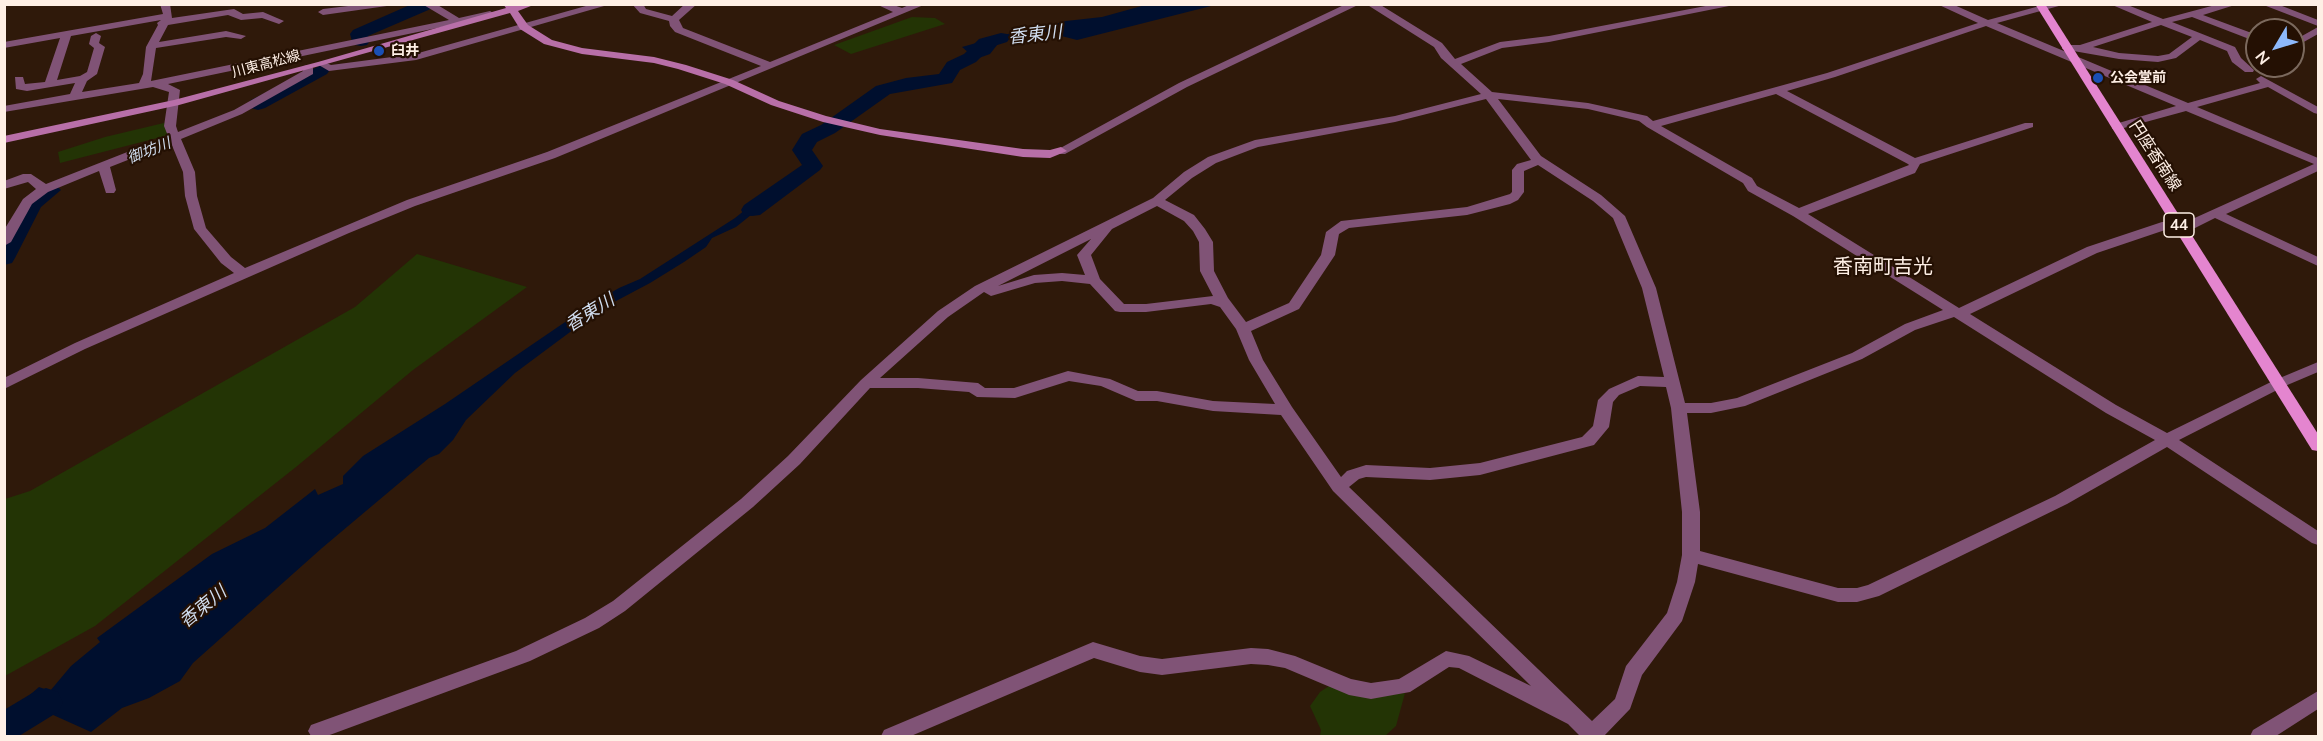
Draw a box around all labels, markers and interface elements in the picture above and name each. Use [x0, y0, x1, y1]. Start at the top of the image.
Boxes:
north arrow [2245, 18, 2305, 78]
water label: 香東川 [1007, 21, 1063, 49]
place label: 臼井 [391, 43, 419, 59]
marker: 臼井 [372, 44, 386, 58]
street label: 川東高松線 [230, 47, 302, 81]
text: N [2251, 47, 2274, 69]
place label: 公会堂前 [2110, 70, 2166, 86]
marker: 公会堂前 [2091, 71, 2105, 85]
street label: 円座香南線 [2125, 117, 2185, 195]
water label: 御坊川 [125, 134, 173, 168]
road number: 44 [2164, 213, 2194, 237]
district label: 香南町吉光 [1833, 255, 1933, 279]
water label: 香東川 [561, 290, 619, 336]
water label: 香東川 [175, 582, 231, 632]

